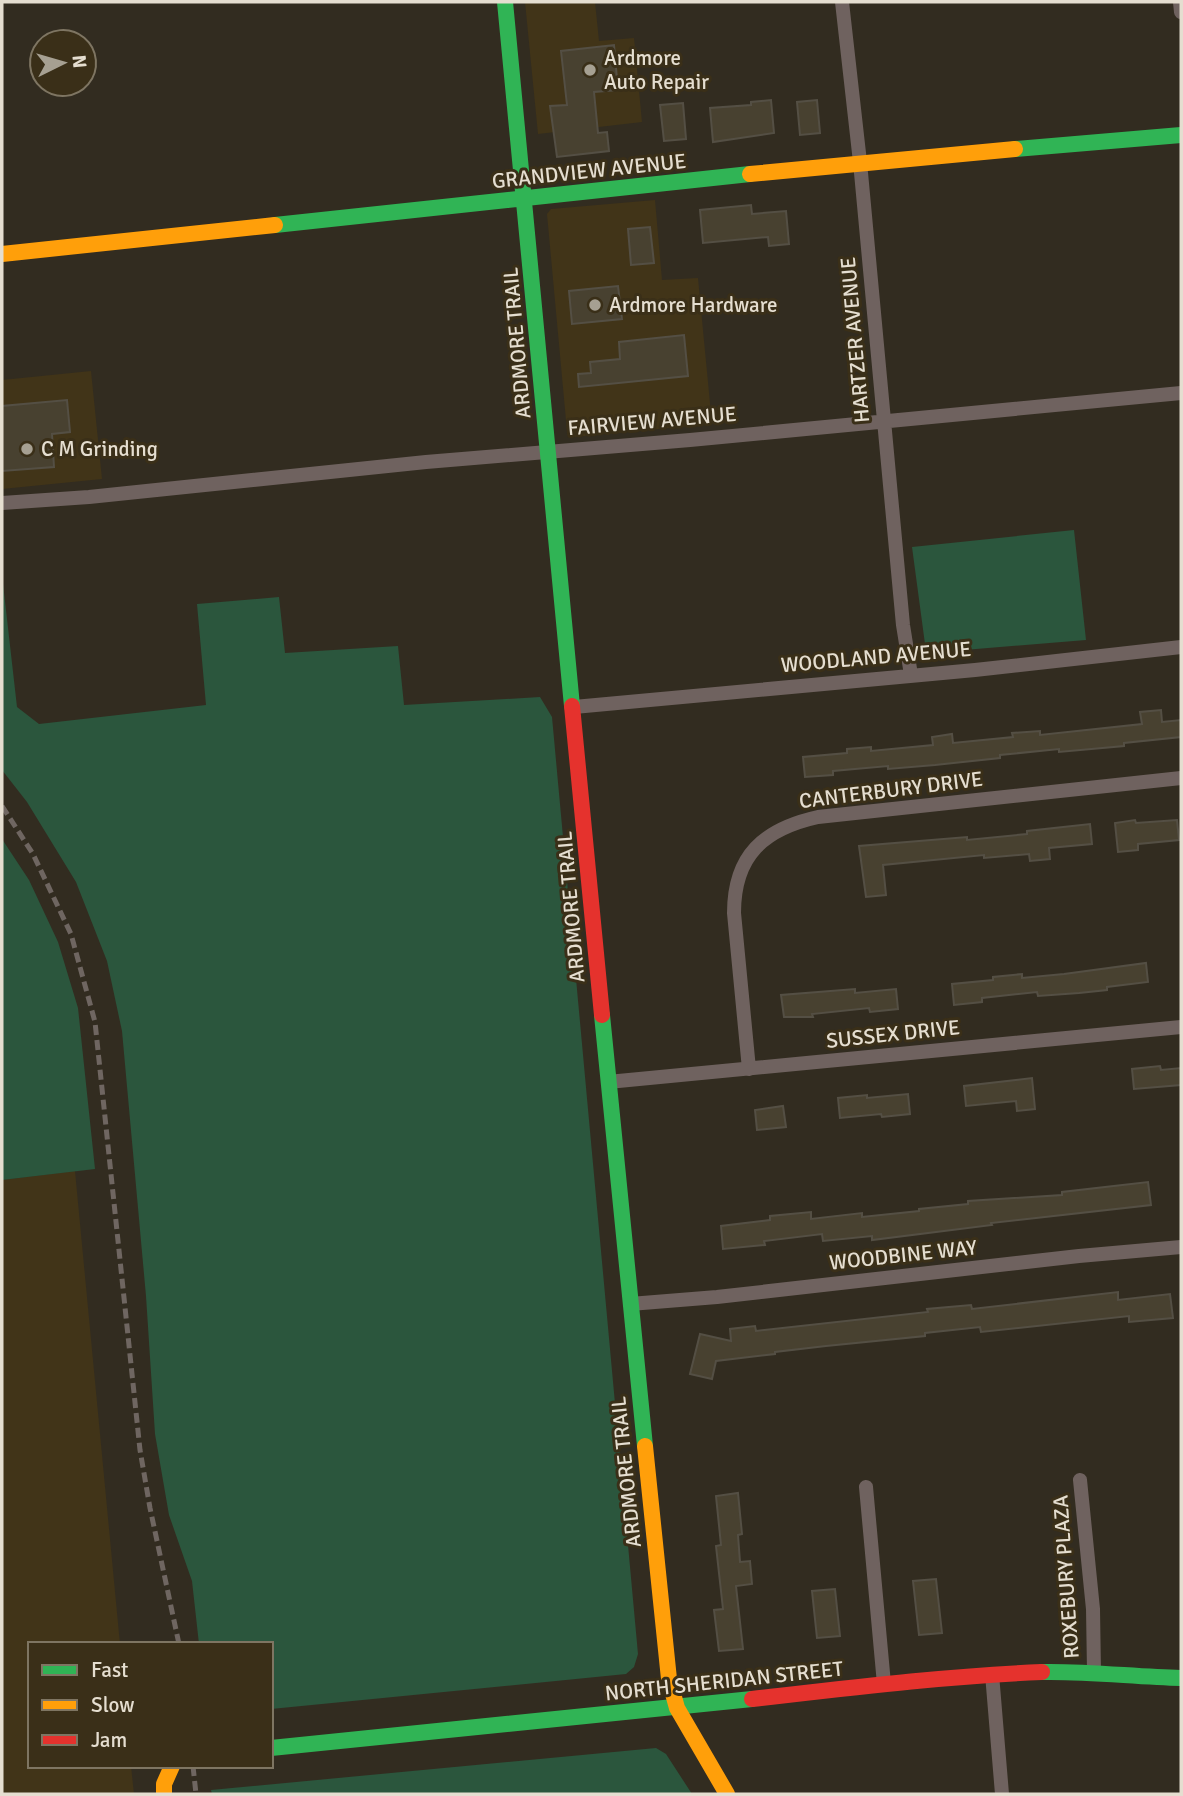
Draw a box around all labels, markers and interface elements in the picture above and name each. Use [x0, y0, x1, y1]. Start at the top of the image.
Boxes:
north arrow [28, 28, 98, 98]
place label: Ardmore Auto Repair [604, 45, 709, 95]
text: N [66, 54, 91, 69]
marker: Ardmore Auto Repair [582, 62, 598, 78]
street label: GRANDVIEW AVENUE [491, 148, 687, 194]
street label: HARTZER AVENUE [835, 256, 875, 424]
street label: ARDMORE TRAIL [497, 266, 537, 420]
place label: Ardmore Hardware [609, 292, 778, 318]
marker: Ardmore Hardware [587, 297, 603, 313]
street label: FAIRVIEW AVENUE [566, 401, 738, 441]
place label: C M Grinding [41, 436, 158, 462]
marker: C M Grinding [19, 441, 35, 457]
street label: WOODLAND AVENUE [780, 636, 972, 678]
street label: CANTERBURY DRIVE [798, 766, 984, 814]
street label: ARDMORE TRAIL [551, 830, 591, 984]
street label: SUSSEX DRIVE [825, 1014, 961, 1054]
street label: WOODBINE WAY [828, 1234, 978, 1276]
street label: ARDMORE TRAIL [605, 1395, 647, 1549]
street label: ROXEBURY PLAZA [1047, 1494, 1085, 1660]
legend [28, 1642, 273, 1768]
street label: NORTH SHERIDAN STREET [604, 1655, 845, 1706]
text: Fast [91, 1657, 128, 1683]
text: Slow [91, 1692, 135, 1718]
text: Jam [91, 1727, 127, 1753]

